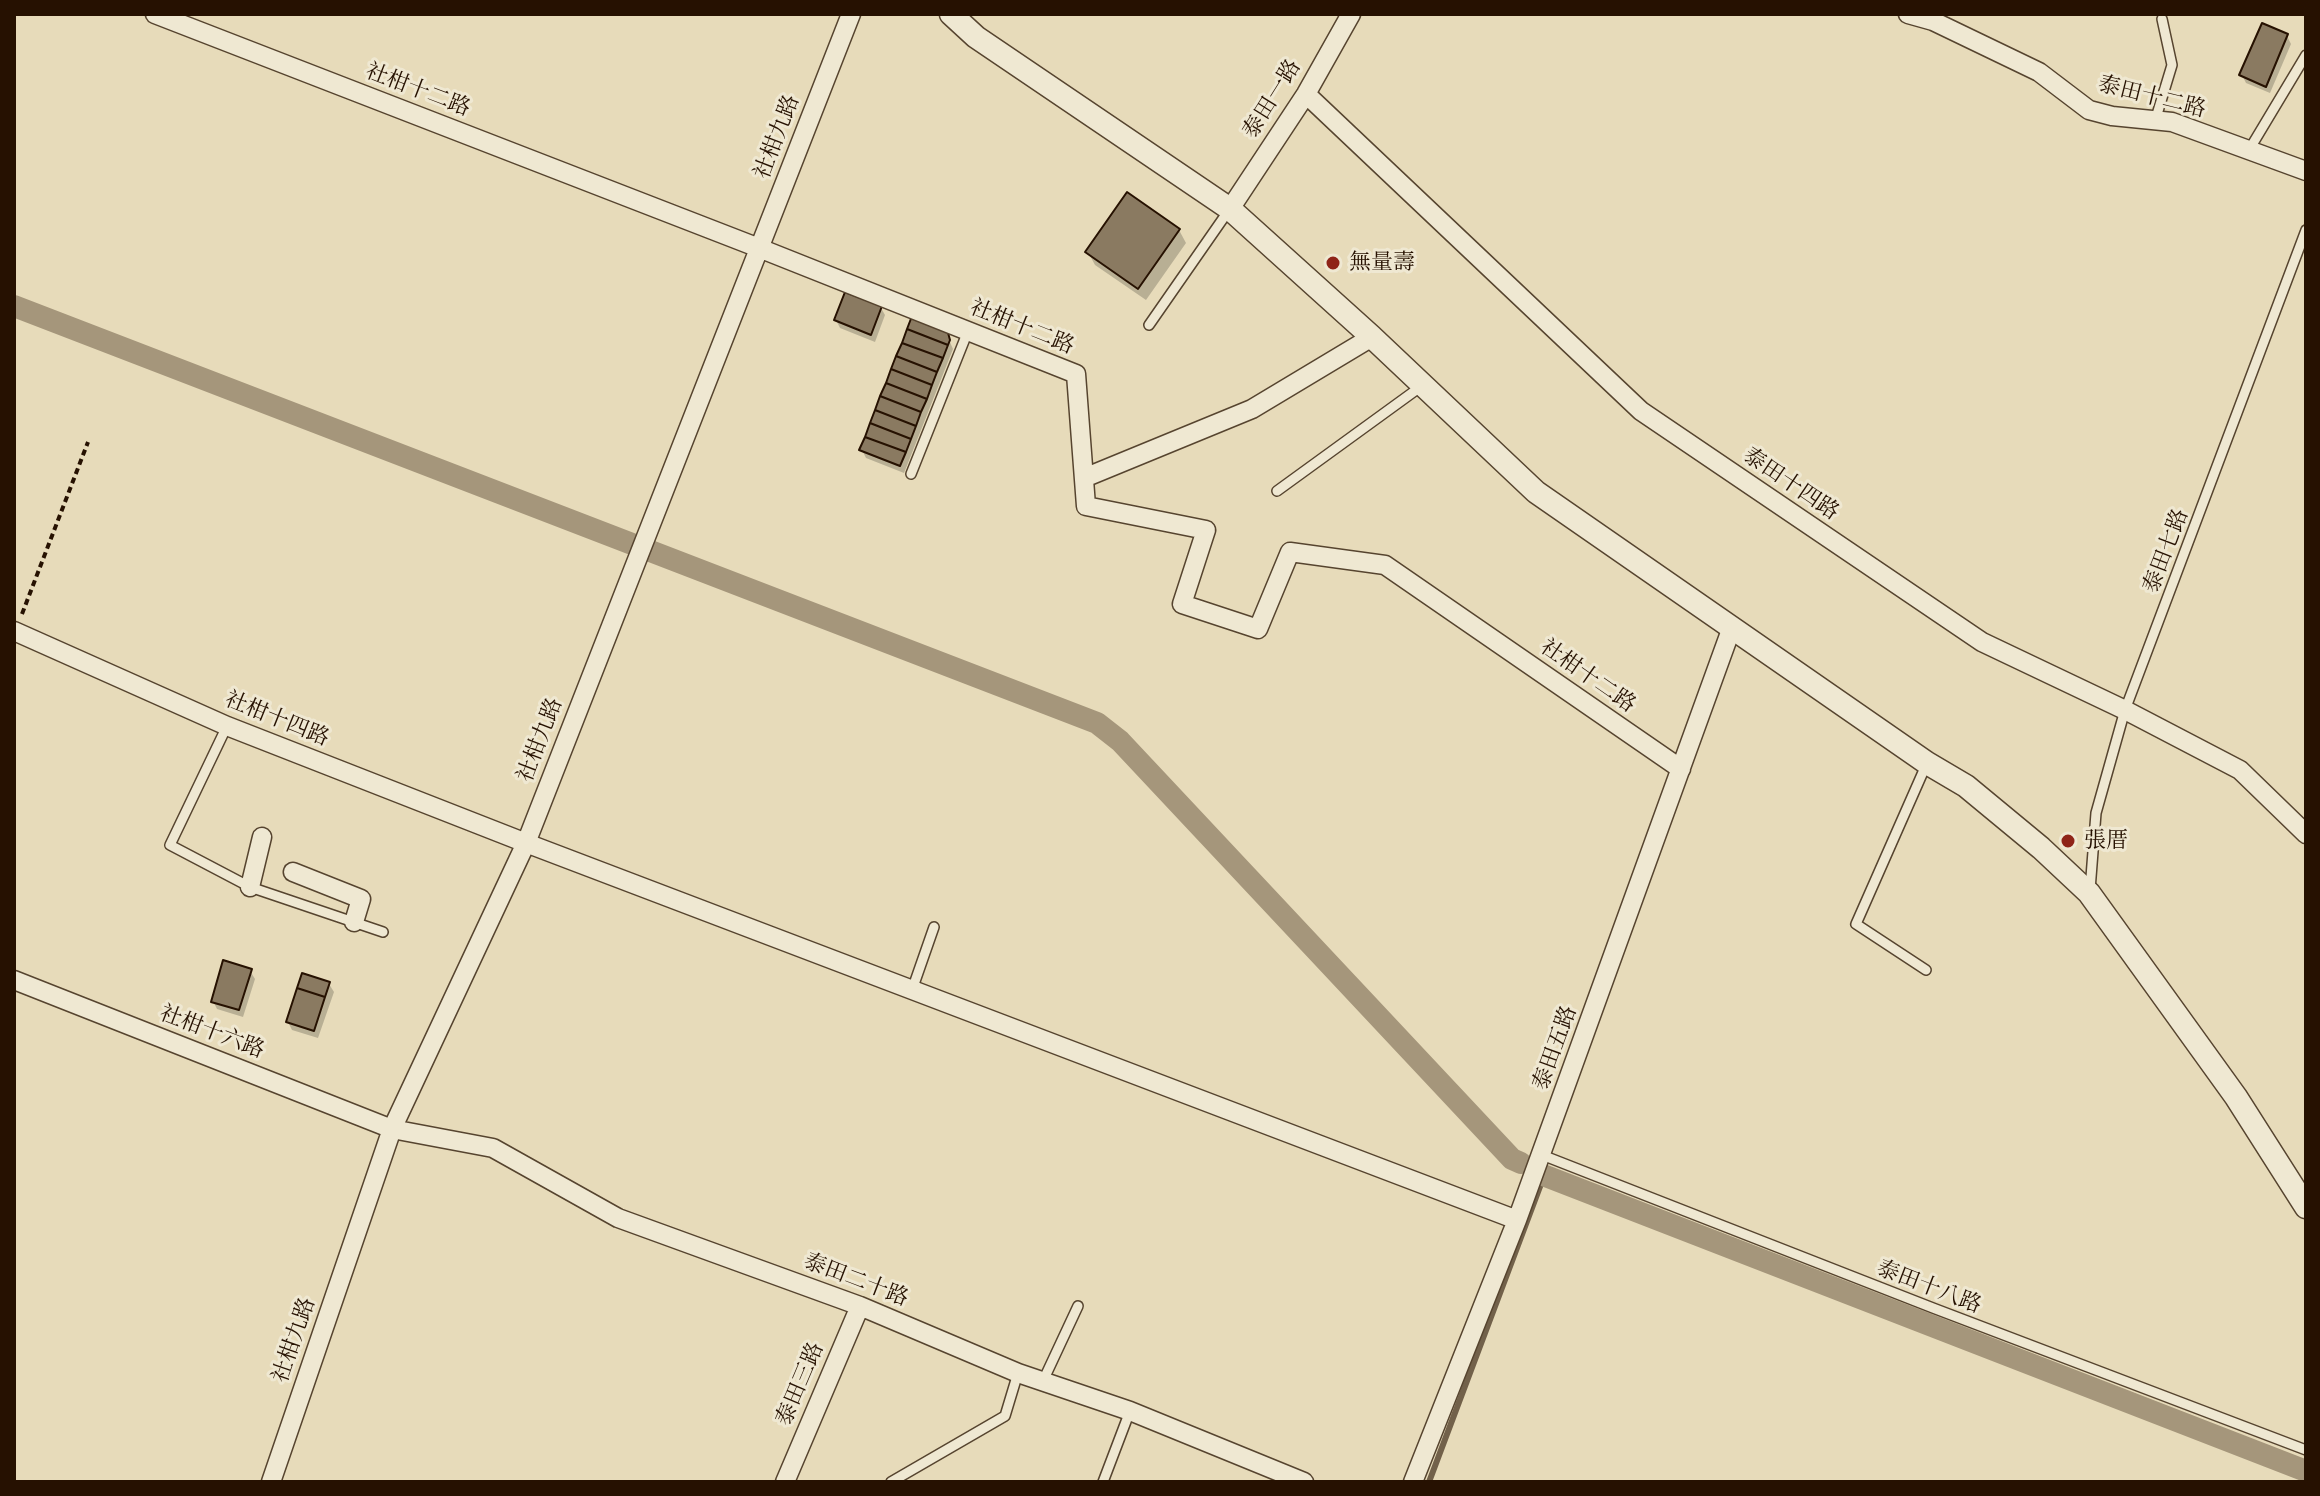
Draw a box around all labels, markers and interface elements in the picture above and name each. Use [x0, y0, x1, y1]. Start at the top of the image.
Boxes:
street label: 泰田一路 [1237, 55, 1307, 143]
street label: 社柑十二路 [362, 58, 474, 122]
street label: 泰田十二路 [2095, 71, 2209, 123]
street label: 社柑九路 [749, 91, 805, 183]
place label: 無量壽 [1349, 250, 1415, 276]
marker: 無量壽 [1324, 254, 1342, 272]
street label: 社柑十二路 [966, 294, 1078, 360]
street label: 泰田十四路 [1738, 442, 1844, 526]
street label: 泰田七路 [2138, 505, 2194, 597]
street label: 社柑十二路 [1535, 634, 1641, 718]
street label: 社柑十四路 [221, 686, 333, 752]
street label: 社柑九路 [512, 694, 568, 786]
place label: 張厝 [2084, 828, 2128, 854]
marker: 張厝 [2059, 832, 2077, 850]
street label: 社柑十六路 [156, 1000, 268, 1064]
street label: 泰田五路 [1528, 1002, 1582, 1094]
street label: 泰田二十路 [800, 1248, 912, 1312]
street label: 泰田十八路 [1873, 1255, 1985, 1319]
street label: 社柑九路 [267, 1294, 321, 1386]
street label: 泰田三路 [771, 1338, 829, 1430]

